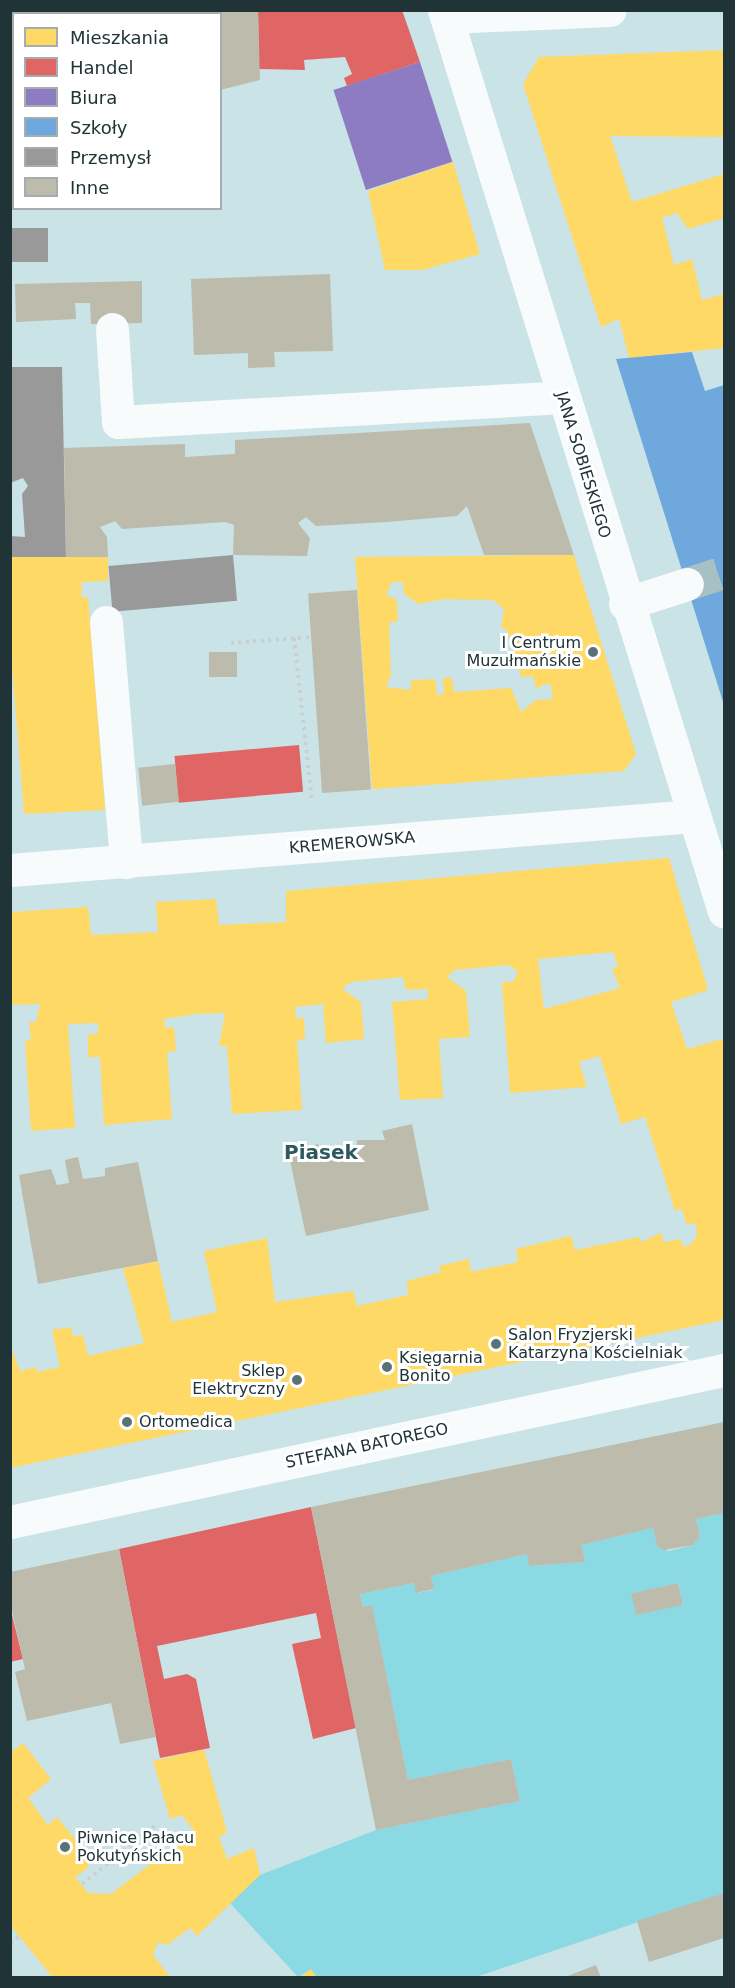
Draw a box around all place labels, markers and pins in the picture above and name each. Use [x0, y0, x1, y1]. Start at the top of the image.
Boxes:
place label: I Centrum Muzułmańskie [467, 633, 581, 671]
marker: I Centrum Muzułmańskie [586, 645, 600, 659]
place label: Salon Fryzjerski Katarzyna Kościelniak [508, 1325, 683, 1363]
marker: Salon Fryzjerski Katarzyna Kościelniak [489, 1337, 503, 1351]
place label: Księgarnia Bonito [399, 1348, 483, 1386]
marker: Księgarnia Bonito [380, 1360, 394, 1374]
place label: Sklep Elektryczny [192, 1361, 285, 1399]
marker: Sklep Elektryczny [290, 1373, 304, 1387]
place label: Ortomedica [139, 1412, 233, 1432]
marker: Ortomedica [120, 1415, 134, 1429]
place label: Piwnice Pałacu Pokutyńskich [77, 1828, 194, 1866]
marker: Piwnice Pałacu Pokutyńskich [58, 1840, 72, 1854]

